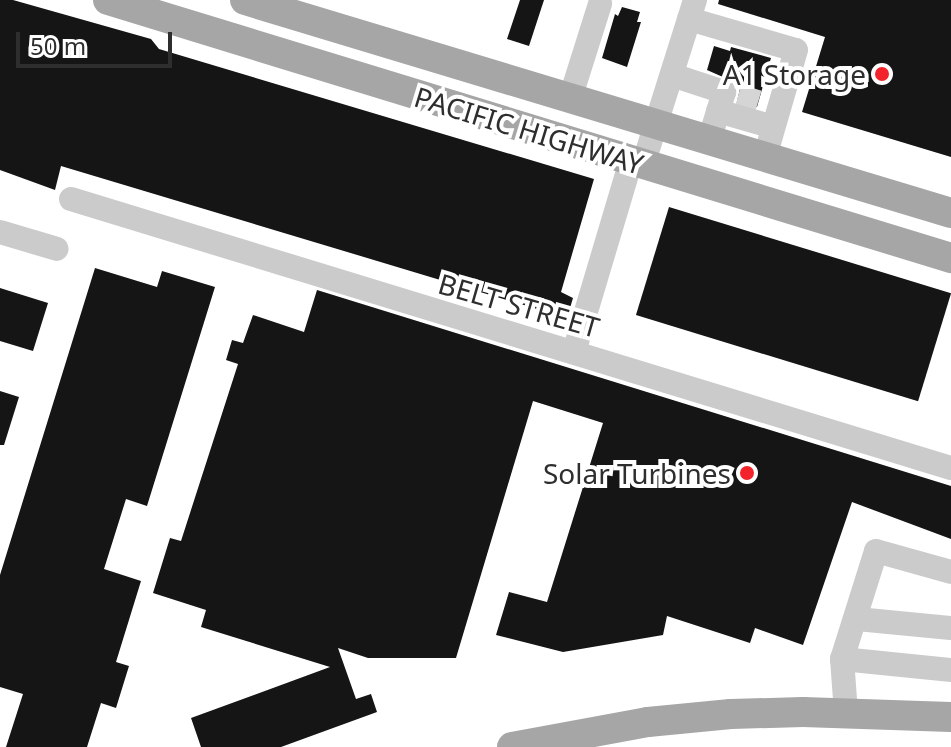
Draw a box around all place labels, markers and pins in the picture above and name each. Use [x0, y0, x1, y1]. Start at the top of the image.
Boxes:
place label: A1 Storage [723, 57, 866, 91]
marker: A1 Storage [873, 65, 891, 83]
place label: Solar Turbines [543, 456, 731, 490]
marker: Solar Turbines [738, 464, 756, 482]

